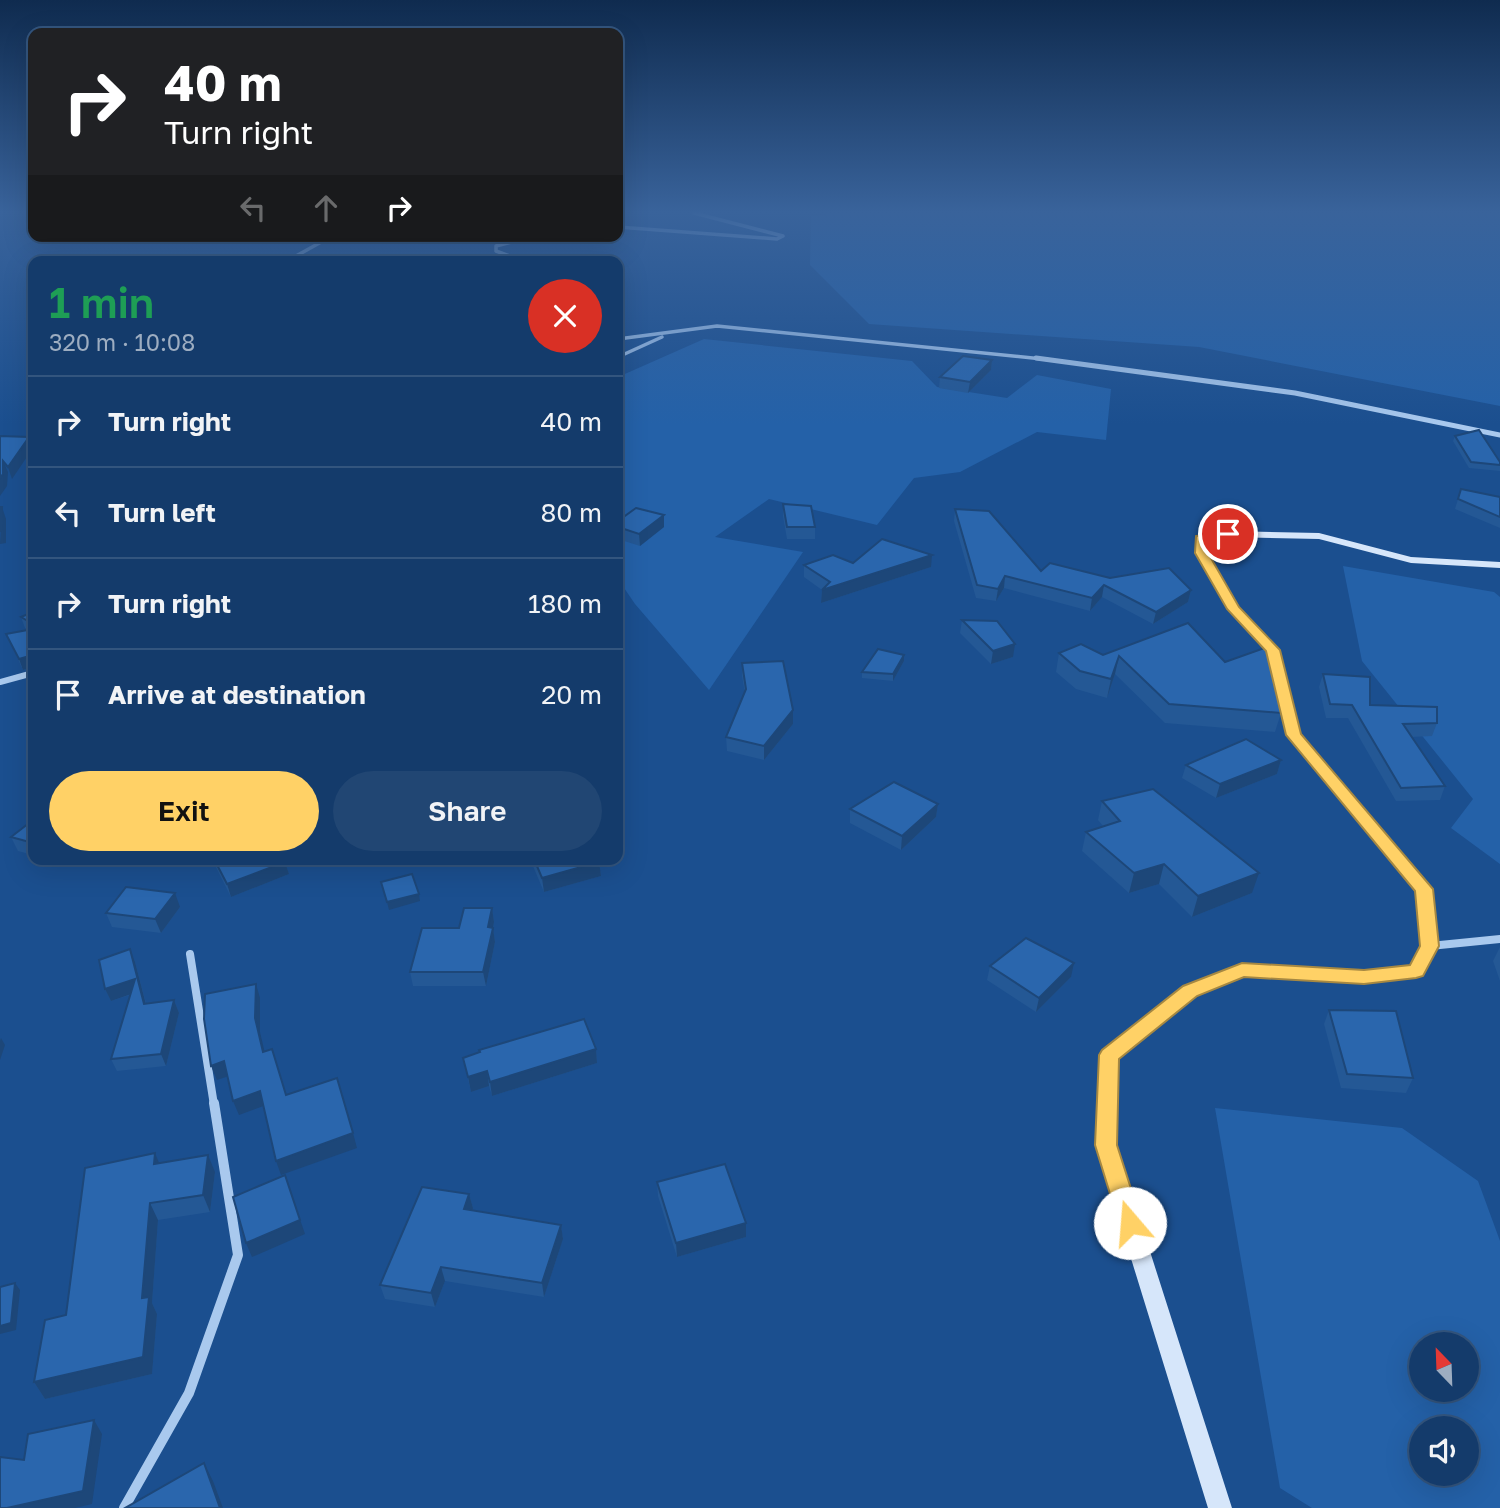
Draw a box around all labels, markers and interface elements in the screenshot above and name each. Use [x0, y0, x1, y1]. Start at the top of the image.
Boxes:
text: 40 m [164, 53, 282, 112]
icon: right [49, 56, 140, 147]
text: Turn right [164, 113, 313, 151]
icon: left [234, 189, 272, 227]
icon: ahead [307, 189, 345, 227]
icon: right [380, 189, 418, 227]
text: 1 min [49, 277, 154, 327]
button: close [528, 279, 602, 353]
text: 320 m · 10:08 [49, 328, 195, 356]
icon: right [49, 403, 87, 441]
text: Turn right [108, 406, 231, 437]
text: 40 m [541, 406, 602, 437]
icon: left [49, 494, 87, 532]
text: Turn left [108, 497, 216, 528]
text: 80 m [541, 497, 602, 528]
pin [1198, 504, 1258, 564]
icon: arrive [1209, 515, 1247, 553]
icon: right [49, 585, 87, 623]
text: Turn right [108, 588, 231, 619]
text: 180 m [528, 588, 602, 619]
icon: arrive [49, 676, 87, 714]
text: Arrive at destination [108, 679, 366, 710]
text: 20 m [541, 679, 602, 710]
button: Exit [49, 771, 319, 851]
button: Share [333, 771, 602, 851]
position arrow [1093, 1186, 1167, 1260]
north arrow [1409, 1332, 1479, 1402]
map controls [1409, 1332, 1479, 1486]
button: sound [1409, 1416, 1479, 1486]

